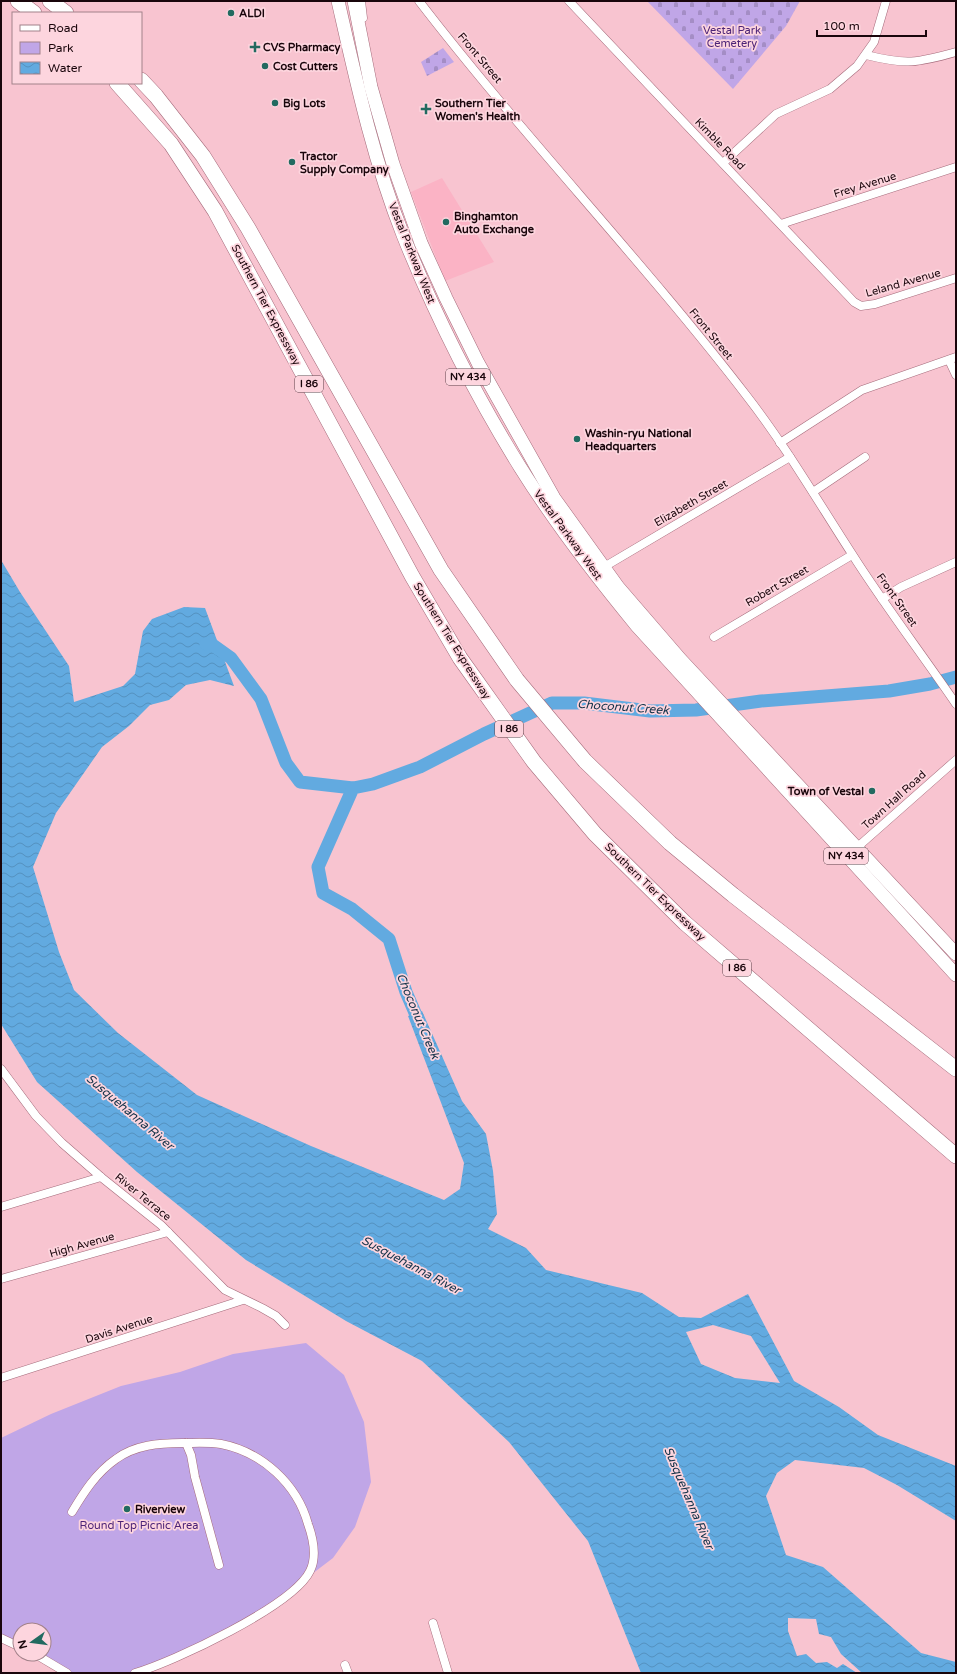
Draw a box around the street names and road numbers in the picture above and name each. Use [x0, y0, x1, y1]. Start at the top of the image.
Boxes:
street label: Front Street [455, 30, 505, 86]
street label: Kimble Road [692, 116, 748, 173]
street label: Frey Avenue [832, 169, 898, 201]
street label: Vestal Parkway West [386, 201, 438, 305]
street label: Southern Tier Expressway [229, 242, 303, 368]
street label: Leland Avenue [864, 266, 942, 300]
street label: Front Street [686, 306, 736, 362]
road number: NY 434 [446, 369, 490, 385]
road number: I 86 [295, 376, 323, 392]
street label: Elizabeth Street [652, 477, 730, 529]
street label: Vestal Parkway West [531, 488, 605, 582]
street label: Robert Street [743, 563, 811, 609]
street label: Front Street [874, 571, 920, 629]
street label: Southern Tier Expressway [411, 580, 493, 702]
road number: I 86 [495, 721, 523, 737]
street label: Town Hall Road [859, 768, 929, 832]
street label: Southern Tier Expressway [602, 840, 708, 944]
road number: NY 434 [824, 848, 868, 864]
road number: I 86 [723, 960, 751, 976]
street label: River Terrace [112, 1170, 174, 1224]
street label: High Avenue [48, 1230, 116, 1260]
street label: Davis Avenue [84, 1312, 154, 1346]

